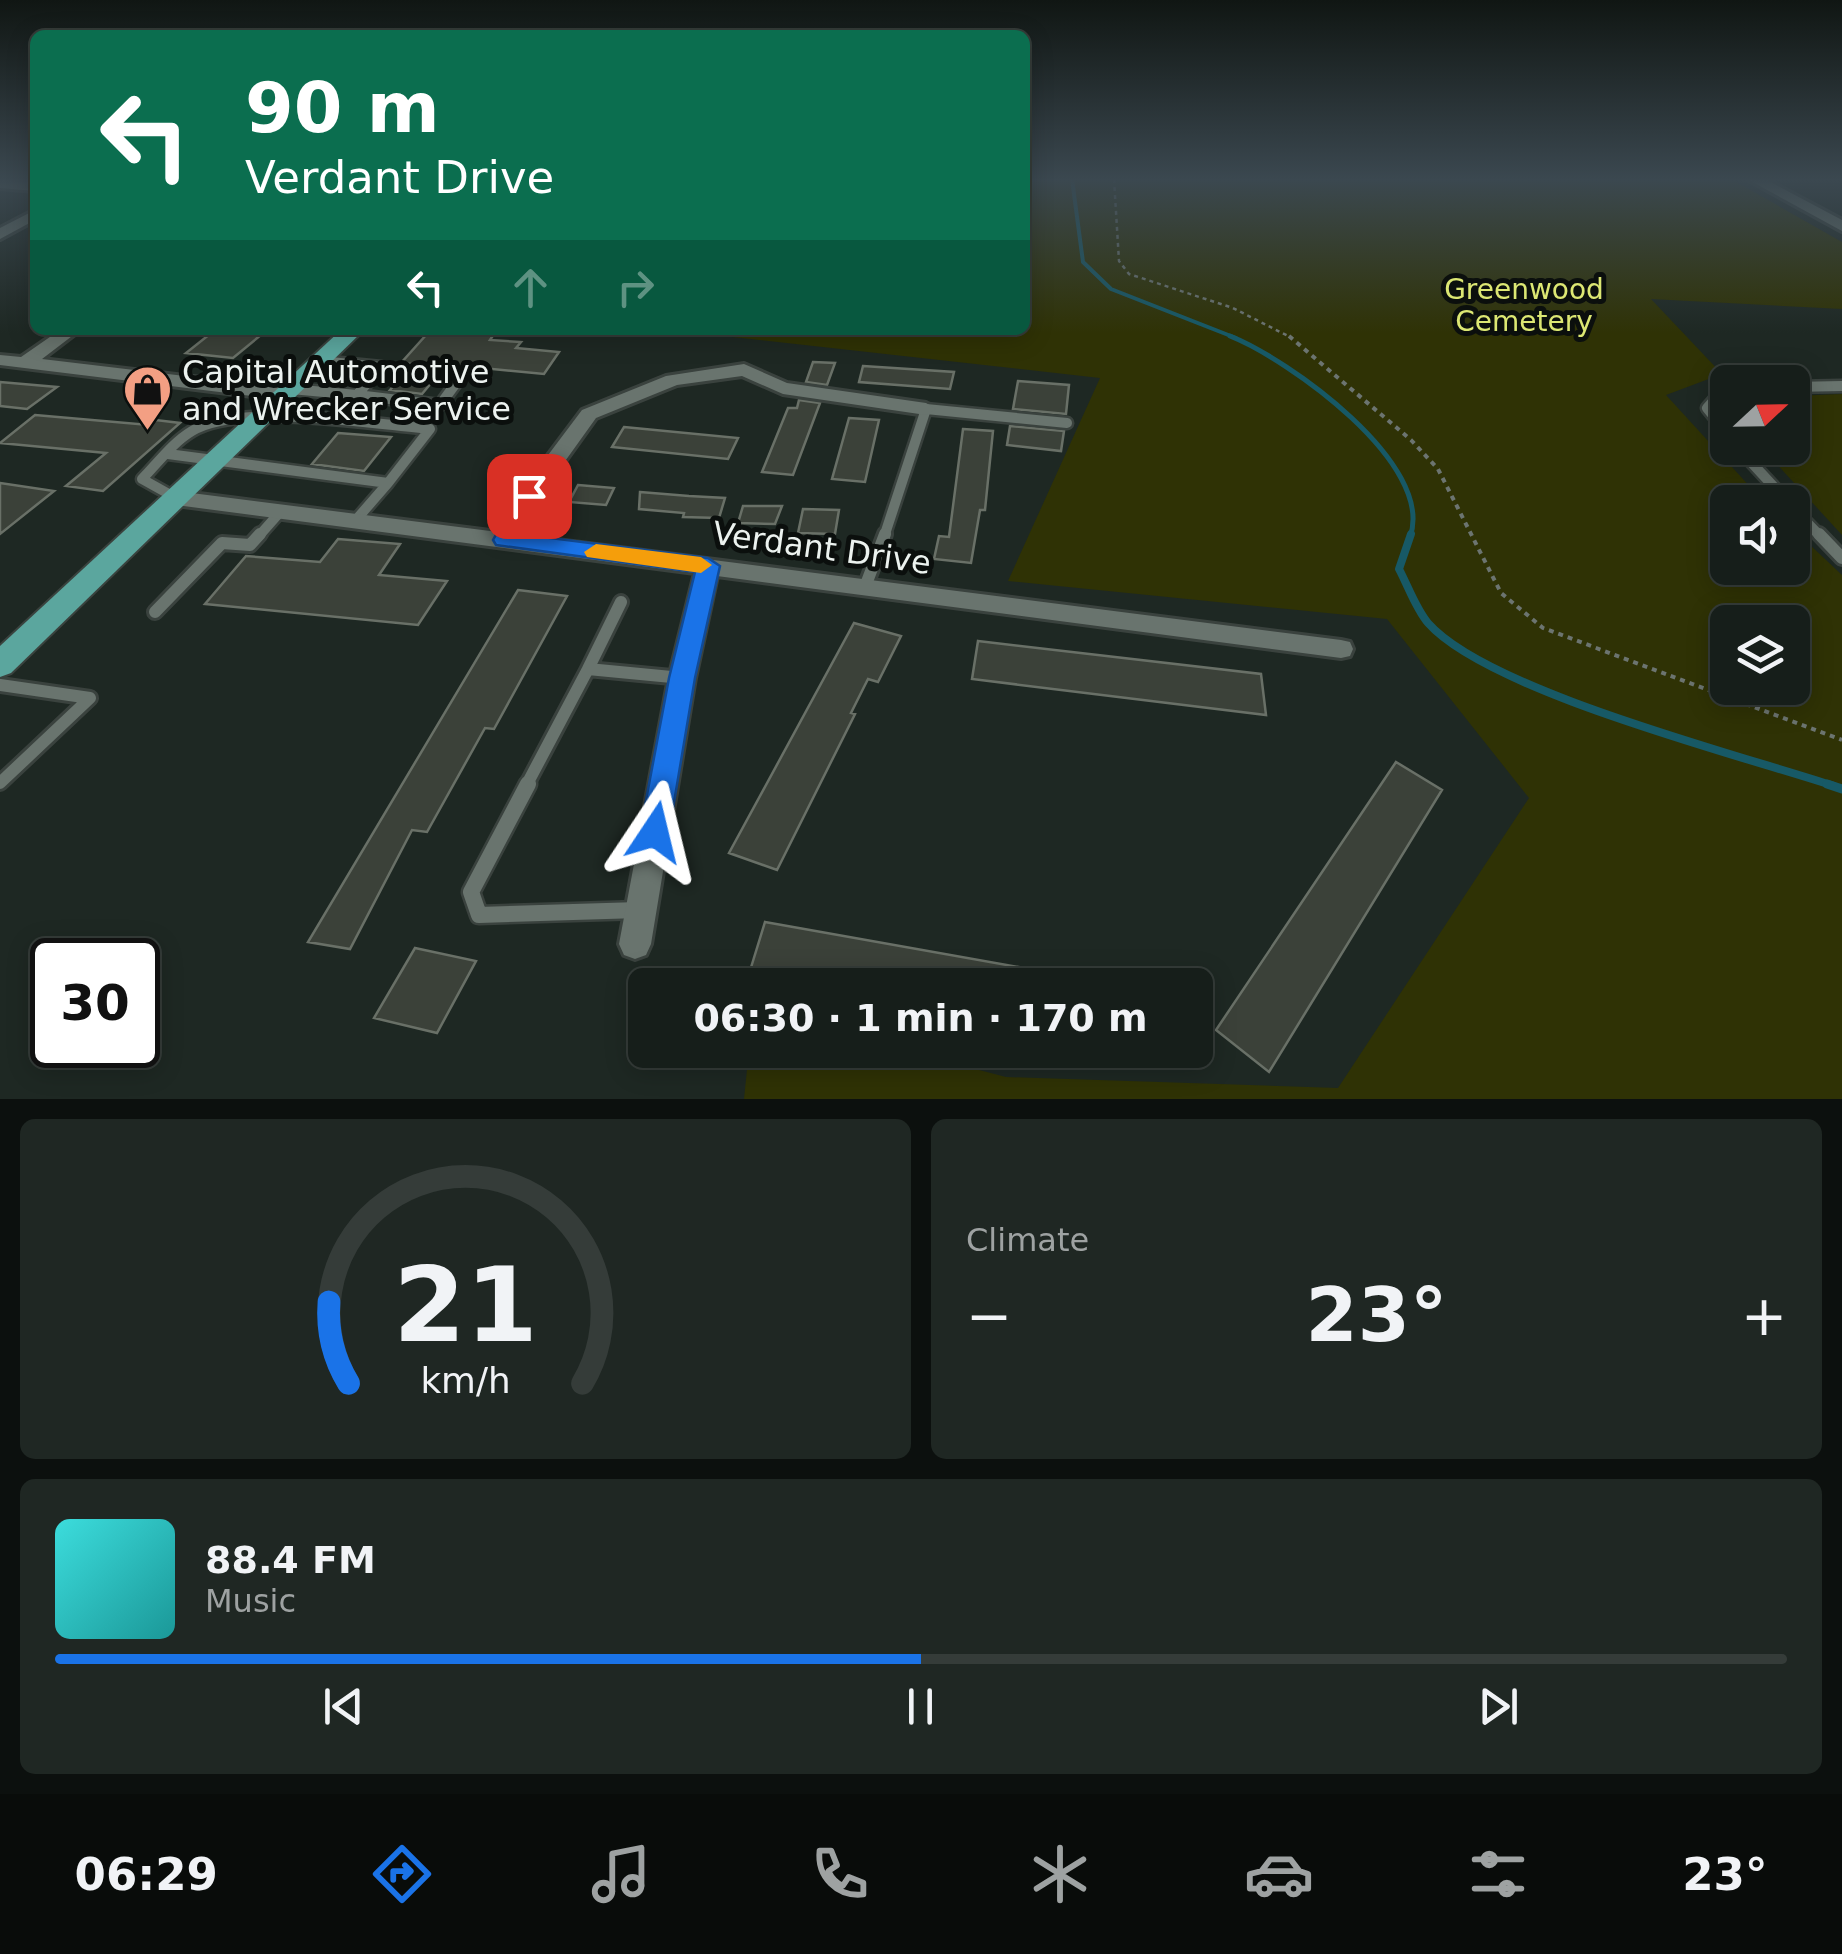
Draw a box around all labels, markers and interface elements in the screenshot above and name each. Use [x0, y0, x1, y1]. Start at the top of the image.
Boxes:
text: 90 m [245, 67, 440, 149]
icon: left [80, 70, 210, 200]
text: Verdant Drive [245, 151, 554, 204]
icon: left [398, 260, 453, 315]
icon: ahead [503, 260, 558, 315]
icon: right [608, 260, 663, 315]
park label: Greenwood Cemetery [1444, 273, 1604, 338]
place label: Capital Automotive and Wrecker Service [182, 353, 511, 428]
shop icon: Capital Automotive and Wrecker Service [121, 364, 173, 432]
north arrow [1710, 365, 1810, 465]
map controls [1710, 365, 1810, 705]
pin [487, 454, 572, 539]
icon: arrive [502, 469, 557, 524]
button: sound [1710, 485, 1810, 585]
street label: Verdant Drive [710, 514, 934, 582]
button: layers [1710, 605, 1810, 705]
position arrow [603, 780, 707, 884]
speed limit sign: 30 [30, 938, 160, 1068]
text: 06:30 · 1 min · 170 m [693, 996, 1148, 1040]
text: Climate [966, 1221, 1089, 1259]
text: 21 [393, 1244, 538, 1366]
text: 23° [1306, 1271, 1447, 1359]
text: − [966, 1284, 1012, 1348]
text: + [1741, 1284, 1787, 1348]
text: km/h [420, 1360, 511, 1401]
text: 88.4 FM [205, 1538, 376, 1582]
text: Music [205, 1582, 296, 1620]
icon: previous [316, 1679, 371, 1734]
icon: pause [893, 1679, 948, 1734]
icon: next [1471, 1679, 1526, 1734]
icon: directions [367, 1839, 437, 1909]
icon: music [586, 1839, 656, 1909]
icon: phone [805, 1839, 875, 1909]
icon: climate [1025, 1839, 1095, 1909]
icon: car [1244, 1839, 1314, 1909]
icon: filters [1463, 1839, 1533, 1909]
text: 06:29 [75, 1848, 218, 1901]
text: 23° [1682, 1848, 1767, 1901]

